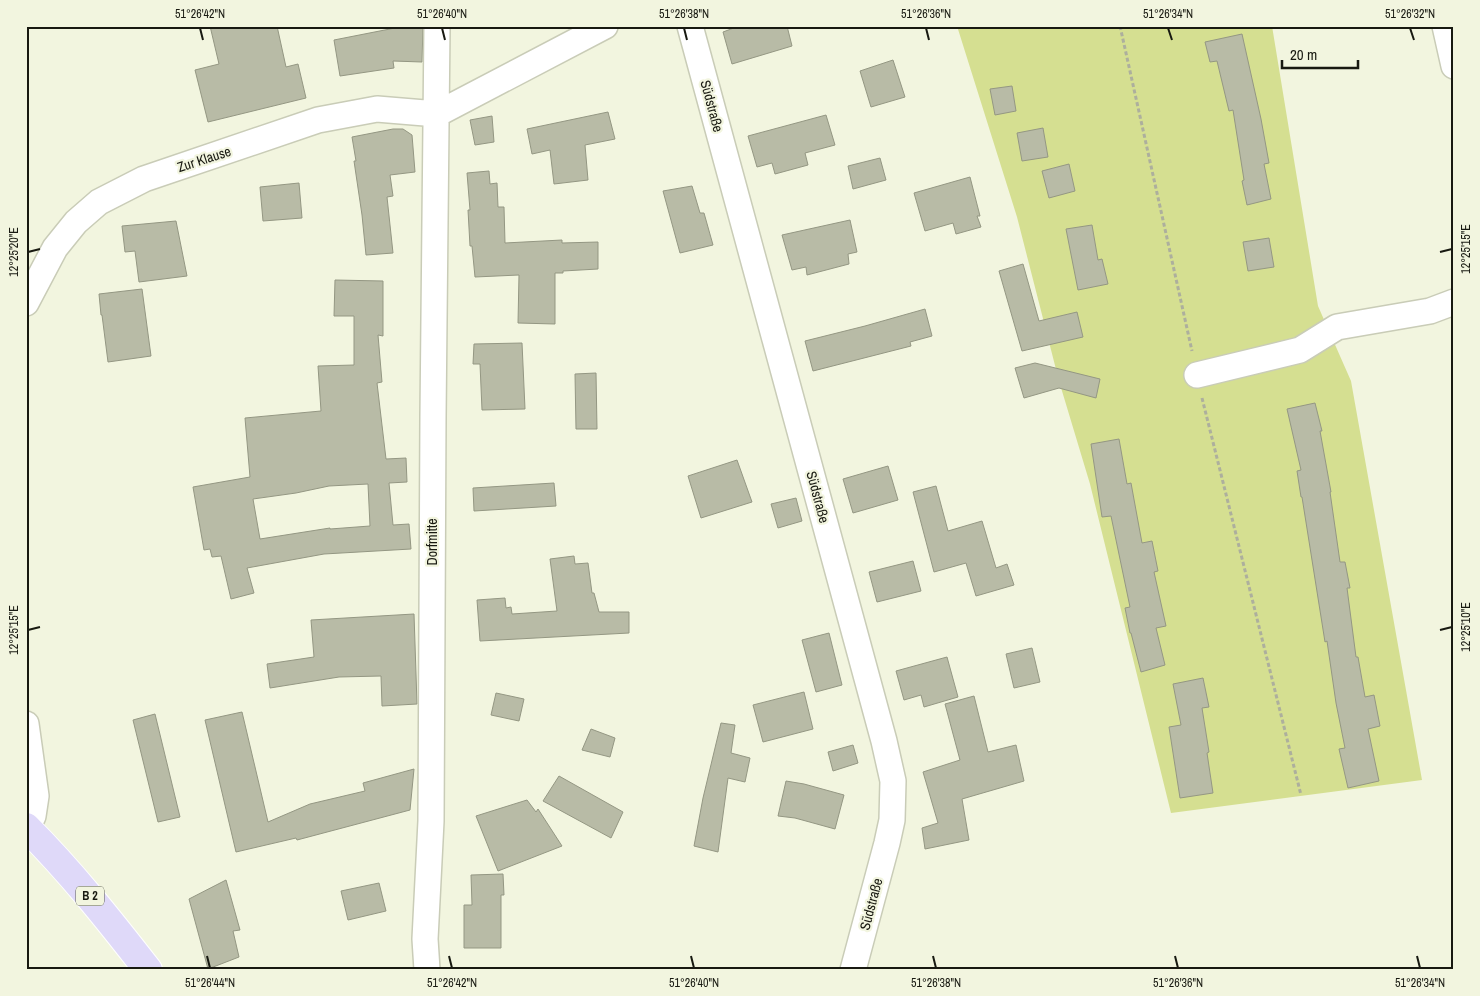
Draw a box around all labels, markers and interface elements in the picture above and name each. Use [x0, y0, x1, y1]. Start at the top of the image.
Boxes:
text: 51°26'42"N [175, 6, 225, 22]
text: 51°26'40"N [417, 6, 467, 22]
text: 51°26'38"N [659, 6, 709, 22]
text: 51°26'36"N [901, 6, 951, 22]
text: 51°26'34"N [1143, 6, 1193, 22]
text: 51°26'32"N [1385, 6, 1435, 22]
scale bar [1282, 38, 1359, 70]
text: 20 m [1290, 44, 1317, 65]
street label: Südstraße [696, 78, 728, 134]
street label: Zur Klause [175, 142, 233, 176]
text: 12°25'15"E [1458, 224, 1474, 274]
text: 12°25'20"E [6, 227, 22, 277]
street label: Südstraße [802, 469, 834, 525]
street label: Dorfmitte [423, 518, 441, 566]
text: 12°25'10"E [1458, 602, 1474, 652]
text: 12°25'15"E [6, 605, 22, 655]
street label: Südstraße [855, 876, 887, 932]
road number: B 2 [76, 886, 104, 906]
text: 51°26'44"N [185, 975, 235, 991]
text: 51°26'42"N [427, 975, 477, 991]
text: 51°26'40"N [669, 975, 719, 991]
text: 51°26'38"N [911, 975, 961, 991]
text: 51°26'36"N [1153, 975, 1203, 991]
text: 51°26'34"N [1395, 975, 1445, 991]

